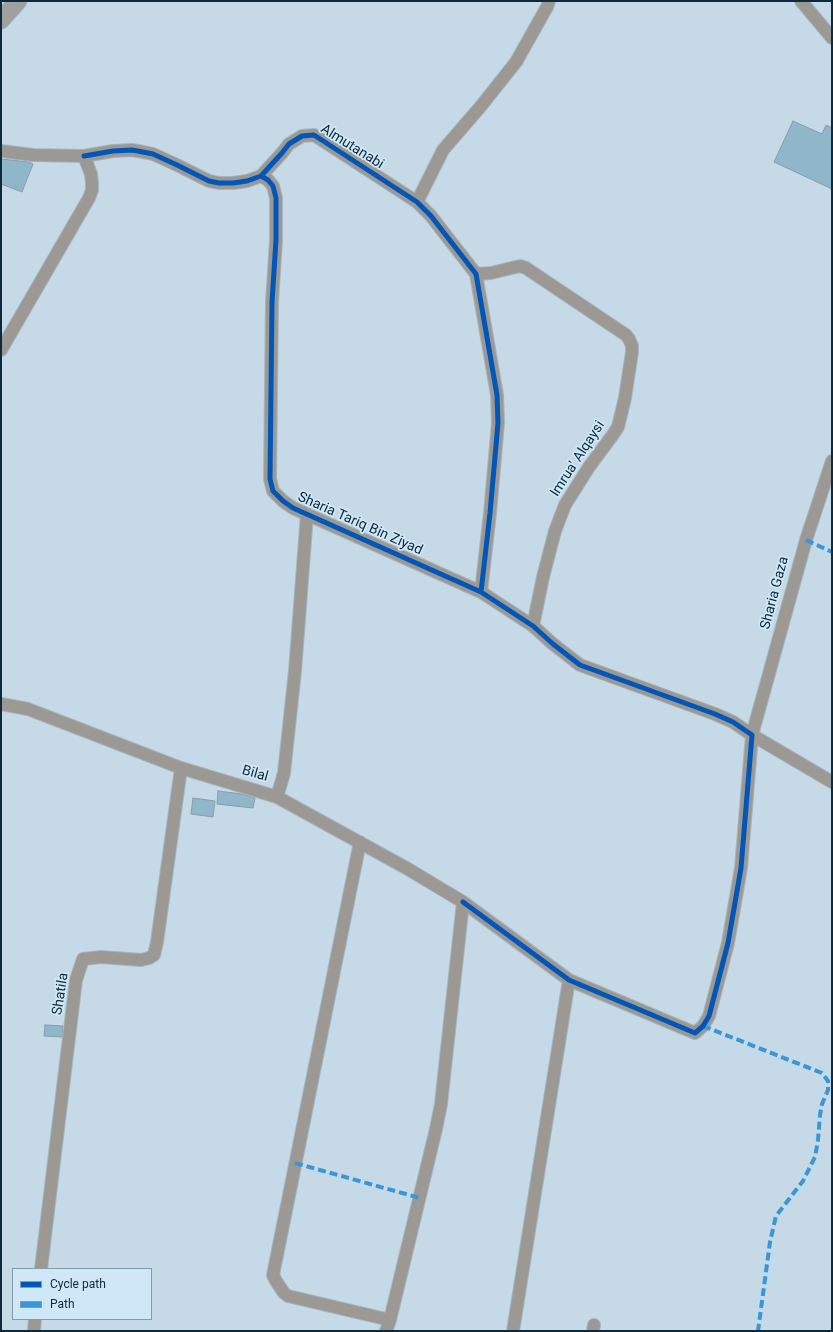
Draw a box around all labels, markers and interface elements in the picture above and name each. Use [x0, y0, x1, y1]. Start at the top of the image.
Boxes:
street label: Almutanabi [317, 121, 387, 173]
street label: Imrua' Alqaysi [547, 418, 609, 500]
street label: Sharia Tariq Bin Ziyad [295, 489, 425, 559]
street label: Sharia Gaza [757, 555, 793, 631]
street label: Bilal [240, 762, 270, 786]
street label: Shatila [49, 972, 73, 1016]
legend [12, 1268, 152, 1320]
text: Cycle path [50, 1277, 106, 1291]
text: Path [50, 1297, 75, 1311]

